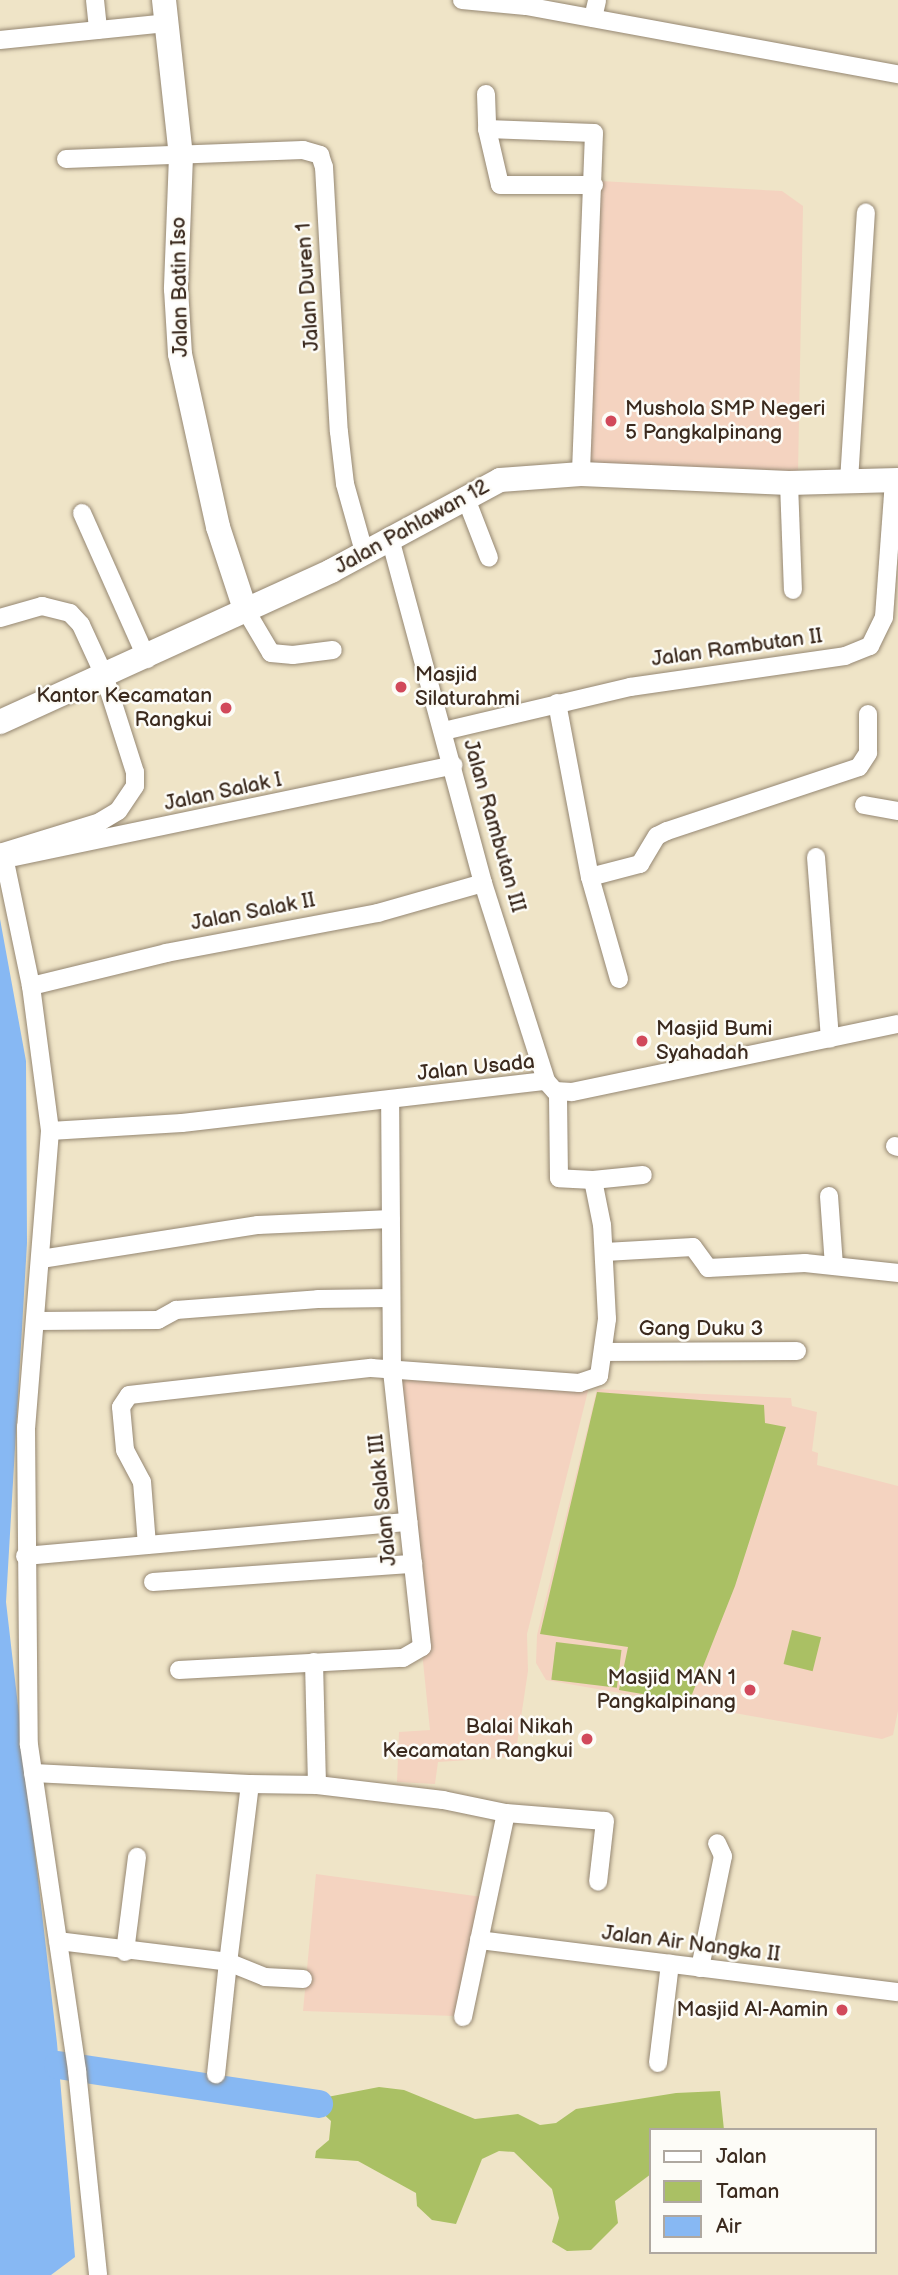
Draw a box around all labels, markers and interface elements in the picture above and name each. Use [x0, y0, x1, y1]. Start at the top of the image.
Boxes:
street label: Jalan Batin Iso [166, 217, 194, 357]
street label: Jalan Duren 1 [291, 222, 325, 352]
place label: Mushola SMP Negeri 5 Pangkalpinang [625, 396, 826, 446]
marker: Mushola SMP Negeri 5 Pangkalpinang [603, 413, 619, 429]
street label: Jalan Pahlawan 12 [330, 474, 494, 580]
street label: Jalan Rambutan II [650, 624, 824, 672]
place label: Masjid Silaturahmi [415, 662, 520, 712]
marker: Masjid Silaturahmi [393, 679, 409, 695]
place label: Kantor Kecamatan Rangkui [36, 683, 212, 733]
marker: Kantor Kecamatan Rangkui [218, 700, 234, 716]
street label: Jalan Rambutan III [457, 737, 531, 915]
street label: Jalan Salak I [162, 767, 284, 817]
street label: Jalan Salak II [189, 888, 317, 936]
place label: Masjid Bumi Syahadah [656, 1016, 772, 1066]
marker: Masjid Bumi Syahadah [634, 1033, 650, 1049]
street label: Jalan Usada [416, 1049, 536, 1087]
street label: Gang Duku 3 [639, 1316, 763, 1342]
street label: Jalan Salak III [364, 1433, 402, 1567]
place label: Masjid MAN 1 Pangkalpinang [596, 1665, 736, 1715]
marker: Masjid MAN 1 Pangkalpinang [742, 1682, 758, 1698]
place label: Balai Nikah Kecamatan Rangkui [382, 1714, 573, 1764]
marker: Balai Nikah Kecamatan Rangkui [579, 1731, 595, 1747]
street label: Jalan Air Nangka II [600, 1921, 782, 1967]
place label: Masjid Al-Aamin [677, 1997, 828, 2023]
marker: Masjid Al-Aamin [834, 2002, 850, 2018]
legend [650, 2128, 877, 2254]
text: Jalan [716, 2144, 767, 2169]
text: Taman [716, 2179, 779, 2204]
text: Air [716, 2214, 741, 2239]

